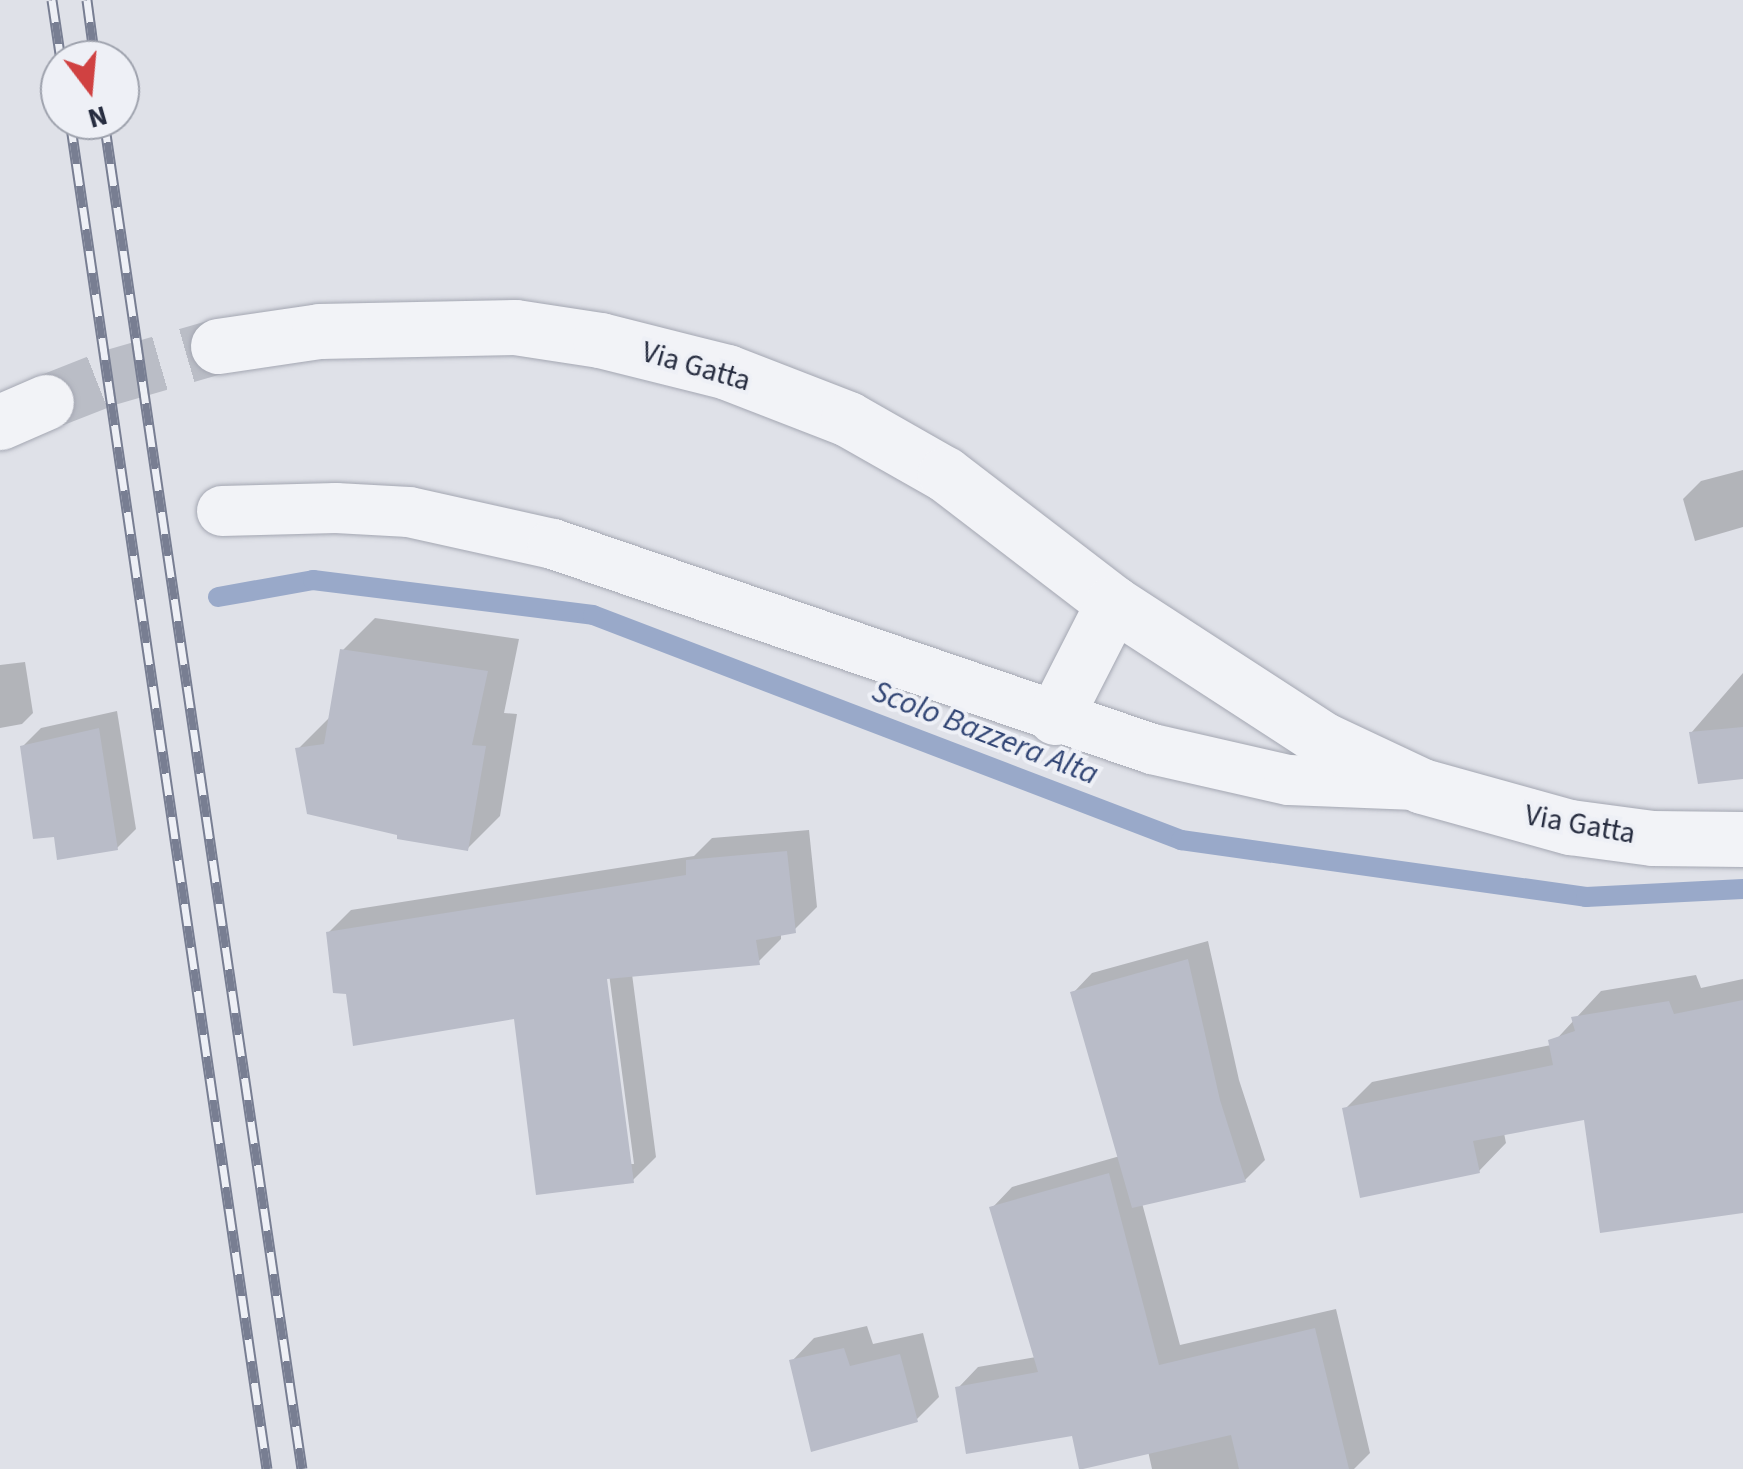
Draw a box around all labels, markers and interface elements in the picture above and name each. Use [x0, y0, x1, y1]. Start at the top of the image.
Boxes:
north arrow [40, 40, 140, 140]
text: N [83, 95, 112, 139]
street label: Via Gatta [638, 334, 754, 400]
water label: Scolo Bazzera Alta [866, 672, 1104, 794]
street label: Via Gatta [1522, 798, 1638, 852]

